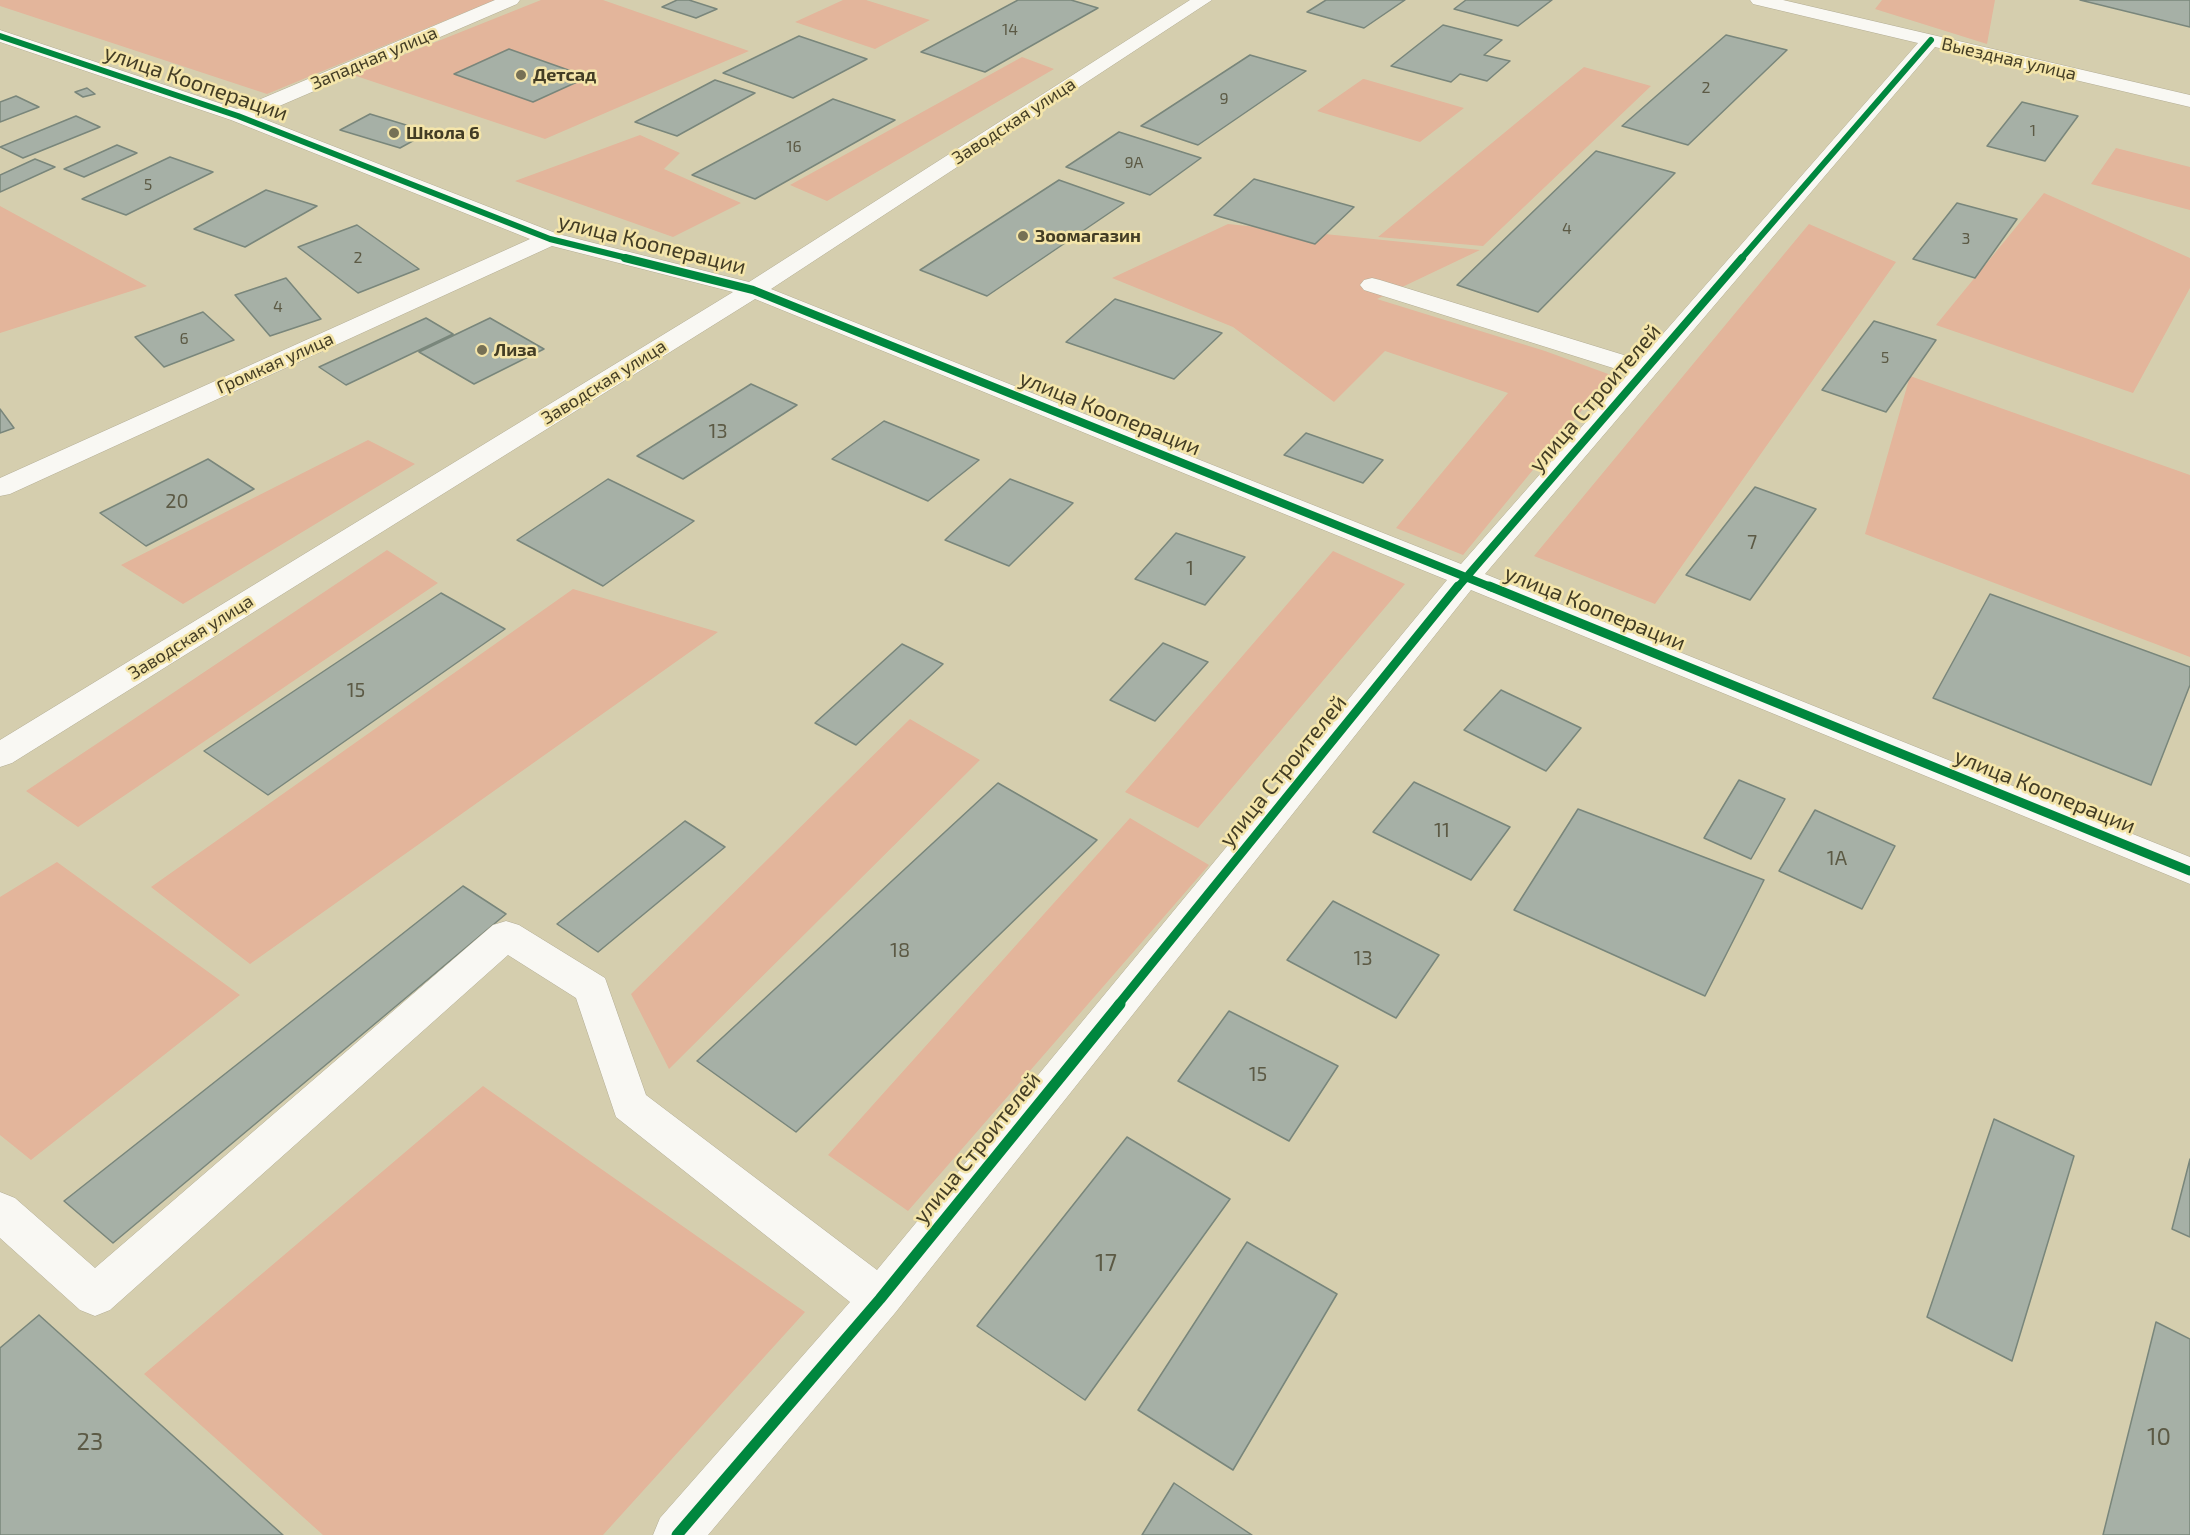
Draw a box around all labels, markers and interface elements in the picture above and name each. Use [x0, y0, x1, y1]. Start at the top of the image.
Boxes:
house number: 14 [1002, 20, 1018, 40]
street label: Западная улица [308, 22, 440, 94]
street label: Выездная улица [1939, 33, 2079, 85]
street label: улица Кооперации [100, 39, 292, 127]
place label: Детсад [533, 64, 596, 86]
marker: Детсад [514, 68, 528, 82]
street label: Заводская улица [948, 73, 1080, 169]
house number: 2 [1702, 78, 1710, 98]
house number: 9 [1219, 89, 1229, 109]
house number: 1 [2030, 121, 2036, 141]
place label: Школа 6 [406, 122, 480, 144]
marker: Школа 6 [387, 126, 401, 140]
house number: 16 [786, 137, 802, 157]
house number: 9А [1124, 153, 1144, 173]
house number: 5 [144, 175, 152, 195]
street label: улица Кооперации [555, 208, 749, 280]
house number: 4 [1562, 219, 1572, 239]
place label: Зоомагазин [1035, 225, 1141, 247]
marker: Зоомагазин [1016, 229, 1030, 243]
house number: 3 [1962, 229, 1970, 249]
house number: 2 [354, 248, 362, 268]
house number: 4 [273, 297, 283, 317]
street label: улица Строителей [1523, 319, 1667, 477]
street label: Громкая улица [213, 328, 337, 398]
house number: 6 [179, 329, 189, 349]
street label: Заводская улица [538, 335, 670, 429]
place label: Лиза [494, 339, 537, 361]
marker: Лиза [475, 343, 489, 357]
house number: 5 [1881, 348, 1889, 368]
street label: улица Кооперации [1016, 365, 1204, 461]
house number: 13 [708, 419, 728, 443]
house number: 20 [165, 489, 189, 513]
house number: 7 [1747, 530, 1757, 554]
house number: 1 [1186, 556, 1194, 580]
street label: улица Кооперации [1501, 560, 1689, 656]
street label: Заводская улица [125, 590, 257, 684]
house number: 15 [347, 678, 365, 702]
street label: улица Строителей [1214, 690, 1352, 852]
street label: улица Кооперации [1951, 743, 2139, 839]
house number: 11 [1434, 818, 1450, 842]
house number: 1А [1827, 846, 1847, 870]
house number: 18 [890, 938, 910, 962]
house number: 13 [1353, 946, 1373, 970]
house number: 15 [1249, 1062, 1267, 1086]
street label: улица Строителей [908, 1067, 1046, 1229]
house number: 17 [1095, 1249, 1117, 1277]
house number: 10 [2147, 1423, 2171, 1451]
house number: 23 [77, 1428, 103, 1456]

